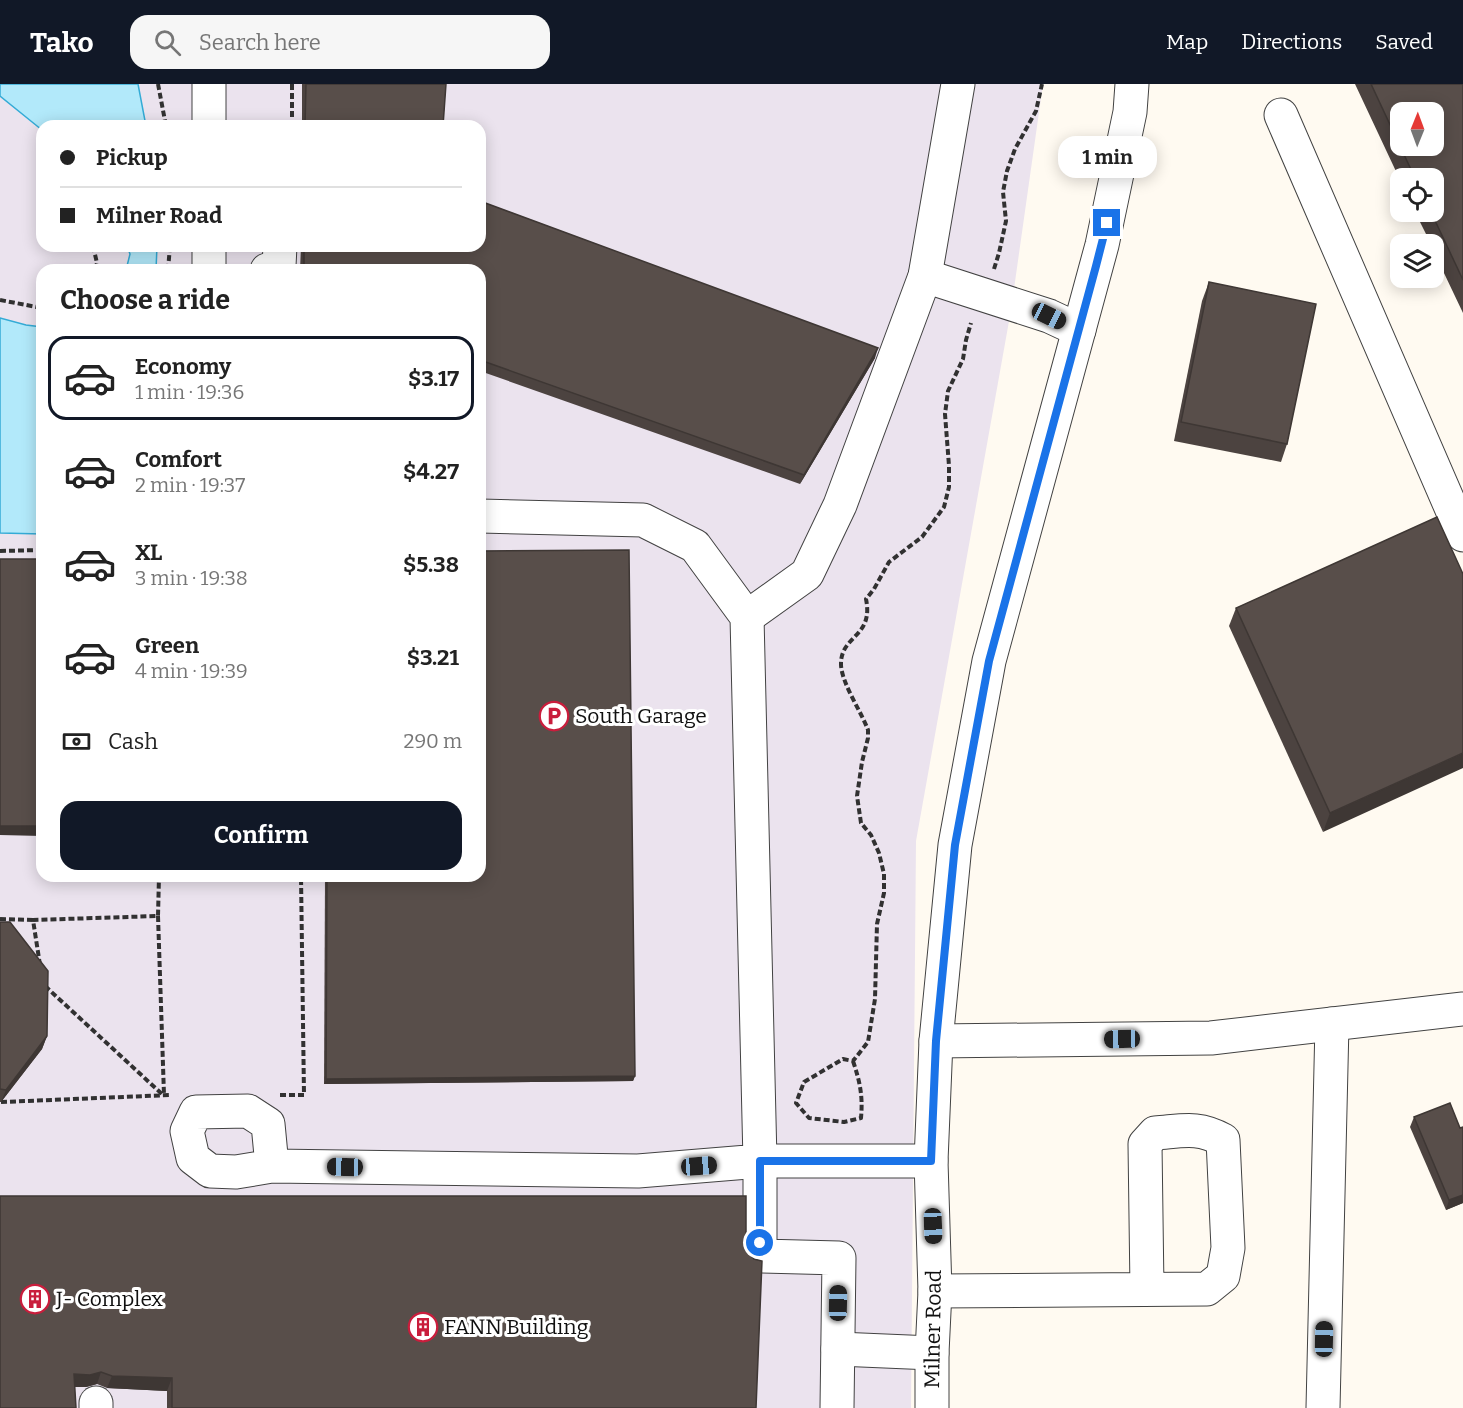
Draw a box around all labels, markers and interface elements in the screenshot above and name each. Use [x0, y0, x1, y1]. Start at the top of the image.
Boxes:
search box [130, 15, 550, 69]
text: Tako [30, 26, 94, 59]
icon: search [151, 26, 184, 59]
text: Search here [199, 29, 321, 56]
text: Map [1166, 29, 1208, 55]
text: Directions [1241, 29, 1342, 55]
text: Saved [1375, 29, 1433, 55]
north arrow [1390, 102, 1444, 156]
map controls [1390, 102, 1444, 288]
callout: 1 min [1058, 136, 1156, 178]
text: Pickup [96, 144, 168, 171]
text: 1 min [1082, 145, 1133, 169]
button: locate [1390, 168, 1444, 222]
text: Milner Road [96, 202, 222, 229]
route end [1093, 209, 1120, 236]
button: layers [1390, 234, 1444, 288]
text: Choose a ride [60, 284, 230, 316]
car [1029, 300, 1069, 332]
icon: car [63, 351, 117, 405]
text: Economy [135, 353, 231, 380]
text: $3.17 [408, 365, 459, 392]
text: 1 min · 19:36 [135, 380, 244, 404]
icon: car [63, 444, 117, 498]
text: Comfort [135, 446, 222, 473]
text: $4.27 [403, 458, 459, 485]
text: 2 min · 19:37 [135, 473, 245, 497]
icon: car [63, 537, 117, 591]
text: XL [135, 539, 162, 566]
text: $5.38 [403, 551, 459, 578]
text: 3 min · 19:38 [135, 566, 248, 590]
icon: car [63, 630, 117, 684]
text: Green [135, 632, 199, 659]
text: $3.21 [407, 644, 459, 671]
text: 4 min · 19:39 [135, 659, 248, 683]
parking icon: South Garage [538, 700, 570, 732]
place label: South Garage [575, 703, 707, 729]
icon: cash [60, 725, 93, 758]
text: Cash [108, 728, 158, 755]
text: 290 m [404, 729, 462, 753]
button: Confirm [60, 801, 462, 870]
car [1104, 1030, 1140, 1048]
car [680, 1156, 718, 1176]
car [327, 1158, 363, 1176]
car [923, 1208, 943, 1244]
route start [746, 1229, 773, 1256]
street label: Milner Road [919, 1269, 947, 1389]
building icon: J- Complex [19, 1283, 51, 1315]
car [829, 1285, 847, 1321]
place label: J- Complex [55, 1286, 163, 1312]
building icon: FANN Building [407, 1311, 439, 1343]
place label: FANN Building [444, 1314, 589, 1340]
car [1315, 1321, 1333, 1357]

